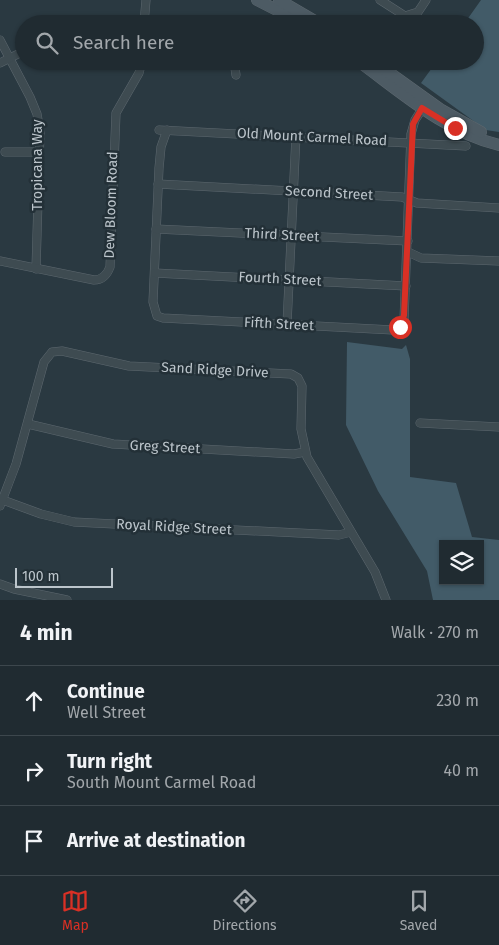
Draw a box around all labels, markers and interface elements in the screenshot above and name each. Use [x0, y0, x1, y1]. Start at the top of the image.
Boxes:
search box [15, 15, 484, 70]
icon: search [33, 29, 61, 57]
text: Search here [73, 31, 174, 54]
route end [444, 117, 467, 140]
street label: Tropicana Way [29, 119, 46, 211]
street label: Old Mount Carmel Road [236, 125, 388, 149]
street label: Dew Bloom Road [101, 151, 121, 259]
street label: Second Street [285, 182, 374, 204]
street label: Third Street [244, 225, 321, 245]
street label: Fourth Street [238, 268, 323, 290]
street label: Fifth Street [244, 314, 315, 334]
route start [389, 316, 412, 339]
street label: Sand Ridge Drive [161, 359, 269, 381]
street label: Greg Street [129, 437, 202, 457]
street label: Royal Ridge Street [116, 515, 233, 539]
map controls [439, 540, 484, 585]
button: layers [439, 540, 484, 585]
scale bar [15, 565, 112, 588]
text: 100 m [22, 568, 59, 585]
text: 4 min [20, 620, 73, 646]
text: Walk · 270 m [391, 623, 479, 642]
text: Continue [67, 680, 145, 703]
icon: ahead [20, 687, 48, 715]
text: 230 m [436, 691, 479, 710]
text: Well Street [67, 703, 146, 722]
text: Turn right [67, 750, 152, 773]
icon: right [20, 757, 48, 785]
text: 40 m [444, 761, 479, 780]
text: South Mount Carmel Road [67, 773, 256, 792]
icon: arrive [20, 827, 48, 855]
text: Arrive at destination [67, 829, 246, 852]
tab: Map [61, 887, 89, 934]
tab: Directions [212, 887, 277, 934]
tab: Saved [400, 887, 438, 934]

